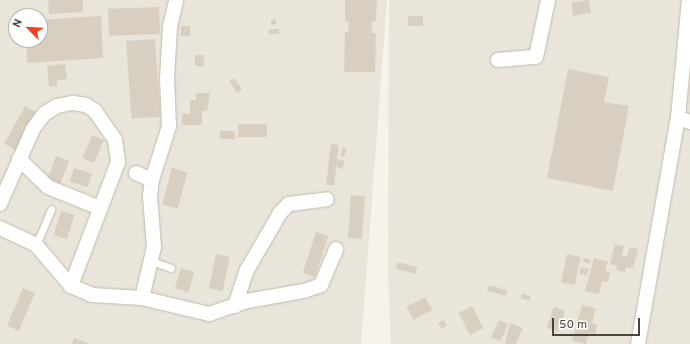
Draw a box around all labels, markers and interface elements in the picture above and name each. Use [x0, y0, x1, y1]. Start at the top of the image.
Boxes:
north arrow [8, 8, 48, 48]
text: N [10, 17, 26, 30]
scale bar [554, 310, 642, 336]
text: 50 m [559, 317, 587, 333]

